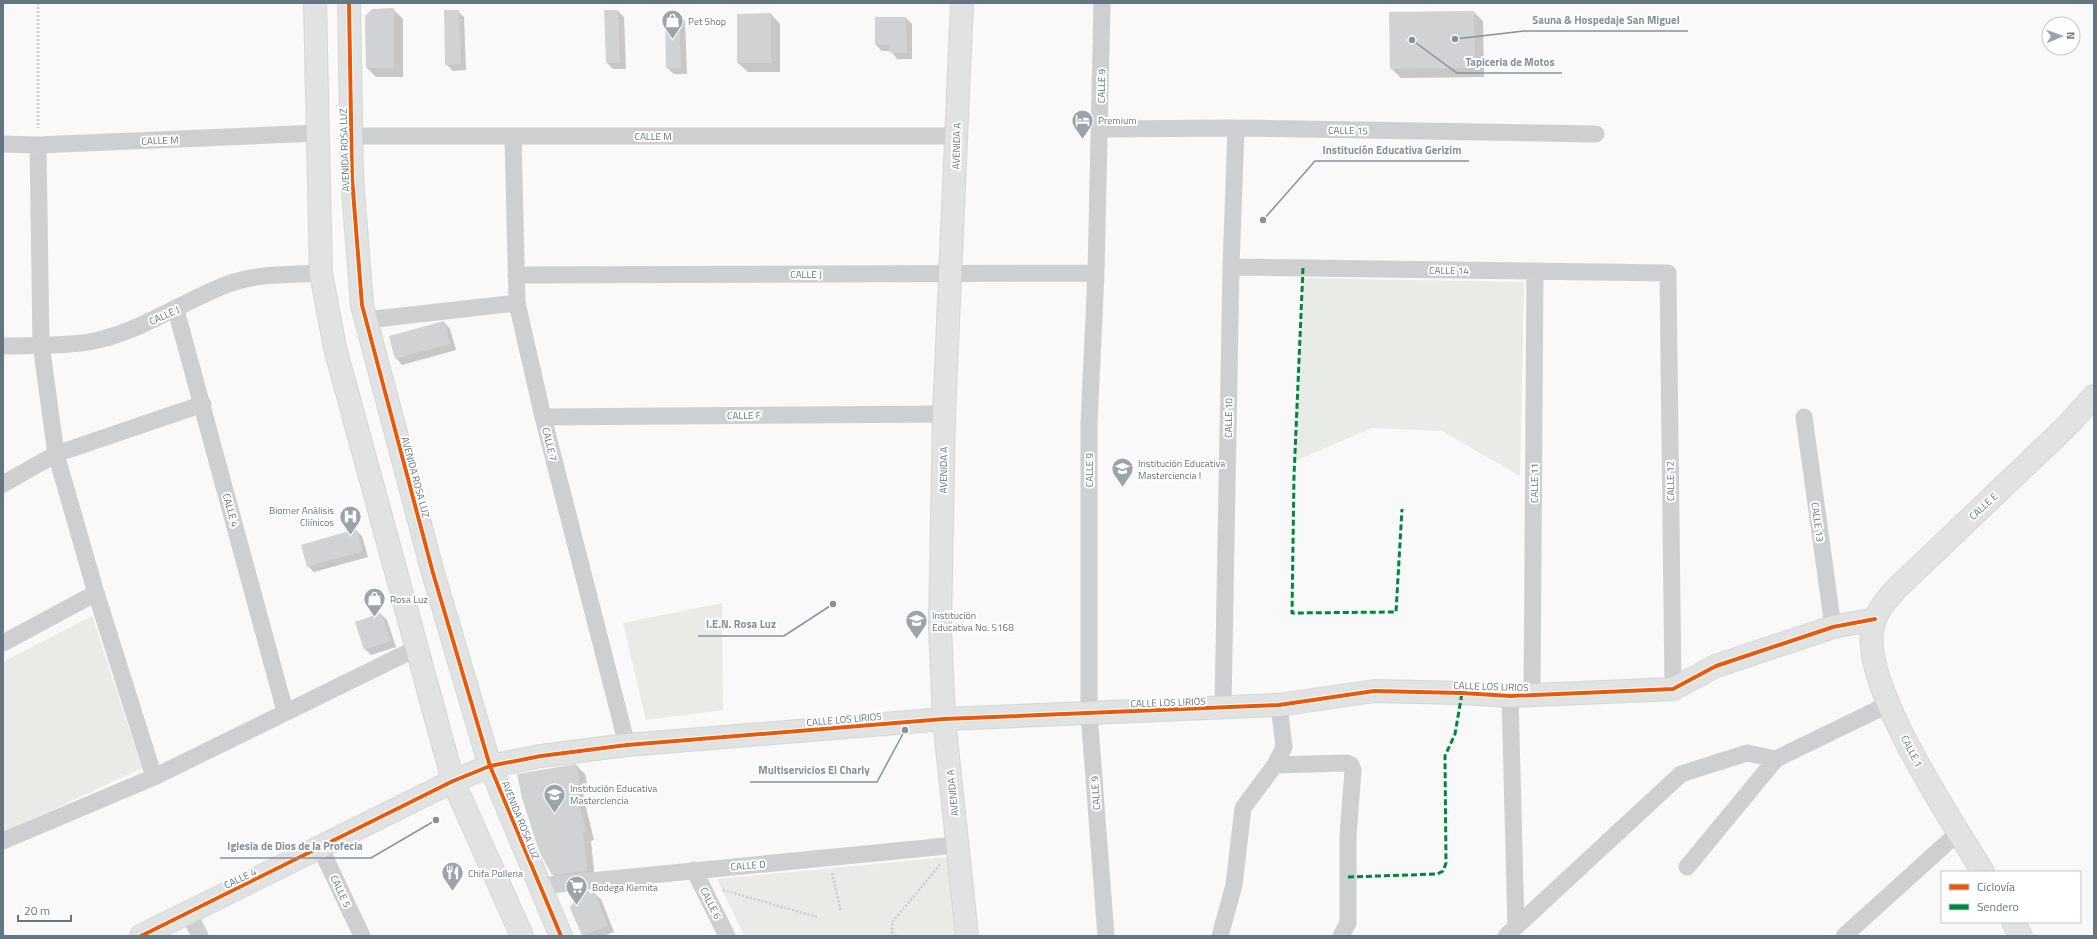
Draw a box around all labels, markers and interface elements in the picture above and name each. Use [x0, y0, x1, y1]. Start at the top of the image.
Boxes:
shop icon: Pet Shop [660, 8, 686, 41]
callout: Sauna & Hospedaje San Miguel [1524, 8, 1688, 31]
text: Sauna & Hospedaje San Miguel [1532, 12, 1680, 28]
place label: Pet Shop [688, 14, 726, 29]
north arrow [2041, 16, 2081, 56]
text: N [2063, 32, 2079, 40]
callout: Tapiceria de Motos [1457, 50, 1562, 73]
text: Tapiceria de Motos [1465, 54, 1555, 70]
street label: CALLE 9 [1094, 68, 1109, 103]
hotel icon: Premium [1069, 107, 1095, 140]
street label: AVENIDA ROSA LUZ [336, 108, 353, 192]
place label: Premium [1098, 113, 1137, 128]
street label: AVENIDA A [948, 122, 965, 170]
street label: CALLE 15 [1328, 123, 1368, 138]
street label: CALLE M [634, 129, 672, 144]
street label: CALLE M [141, 132, 179, 149]
callout: Institución Educativa Gerizim [1315, 138, 1469, 161]
text: Institución Educativa Gerizim [1323, 142, 1461, 158]
street label: CALLE 14 [1429, 263, 1469, 278]
street label: CALLE J [790, 267, 822, 282]
street label: CALLE J [147, 302, 182, 329]
street label: CALLE 10 [1221, 398, 1236, 438]
street label: CALLE F [727, 408, 761, 423]
street label: CALLE 7 [538, 426, 561, 463]
street label: AVENIDA ROSA LUZ [397, 435, 434, 519]
street label: AVENIDA A [936, 447, 951, 493]
street label: CALLE 9 [1082, 452, 1097, 487]
school or university icon: Institución Educativa Masterciencia I [1110, 456, 1136, 489]
place label: Institución Educativa Masterciencia I [1138, 456, 1225, 483]
street label: CALLE 12 [1663, 461, 1678, 501]
street label: CALLE 11 [1527, 463, 1542, 503]
street label: CALLE E [1966, 489, 2001, 524]
street label: CALLE 4 [219, 492, 242, 529]
street label: CALLE 13 [1807, 501, 1828, 543]
place label: Biomer Análisis Cliínicos [269, 503, 334, 530]
hospital icon: Biomer Análisis Cliínicos [337, 503, 363, 536]
shop icon: Rosa Luz [362, 586, 388, 619]
place label: Rosa Luz [390, 592, 428, 607]
school or university icon: Institución Educativa No. 5168 [903, 608, 929, 641]
place label: Institución Educativa No. 5168 [932, 608, 1014, 635]
callout: I.E.N. Rosa Luz [698, 613, 784, 636]
text: I.E.N. Rosa Luz [706, 616, 776, 632]
street label: CALLE LOS LIRIOS [1453, 678, 1529, 695]
street label: CALLE LOS LIRIOS [1130, 694, 1206, 711]
street label: CALLE LOS LIRIOS [806, 709, 882, 730]
street label: CALLE 1 [1897, 733, 1926, 770]
callout: Multiservicios El Charly [750, 759, 877, 782]
text: Multiservicios El Charly [758, 762, 870, 778]
street label: AVENIDA A [943, 769, 962, 817]
street label: CALLE 9 [1087, 775, 1104, 811]
street label: AVENIDA ROSA LUZ [498, 779, 543, 862]
school or university icon: Institución Educativa Masterciencia [542, 781, 568, 814]
place label: Institución Educativa Masterciencia [570, 781, 657, 808]
callout: Iglesia de Dios de la Profecia [220, 835, 371, 858]
text: Iglesia de Dios de la Profecia [227, 838, 363, 854]
street label: CALLE D [730, 856, 766, 875]
restaurant icon: Chifa Polleria [439, 860, 465, 893]
street label: CALLE 4 [222, 864, 259, 893]
place label: Chifa Polleria [468, 866, 523, 881]
legend [1941, 871, 2081, 923]
street label: CALLE 5 [326, 872, 355, 910]
supermarket icon: Bodega Kiemita [563, 874, 589, 907]
text: Ciclovía [1977, 877, 2015, 896]
place label: Bodega Kiemita [592, 880, 658, 895]
street label: CALLE 6 [696, 885, 725, 922]
scale bar [18, 897, 71, 923]
text: Sendero [1977, 897, 2019, 916]
text: 20 m [24, 901, 50, 920]

